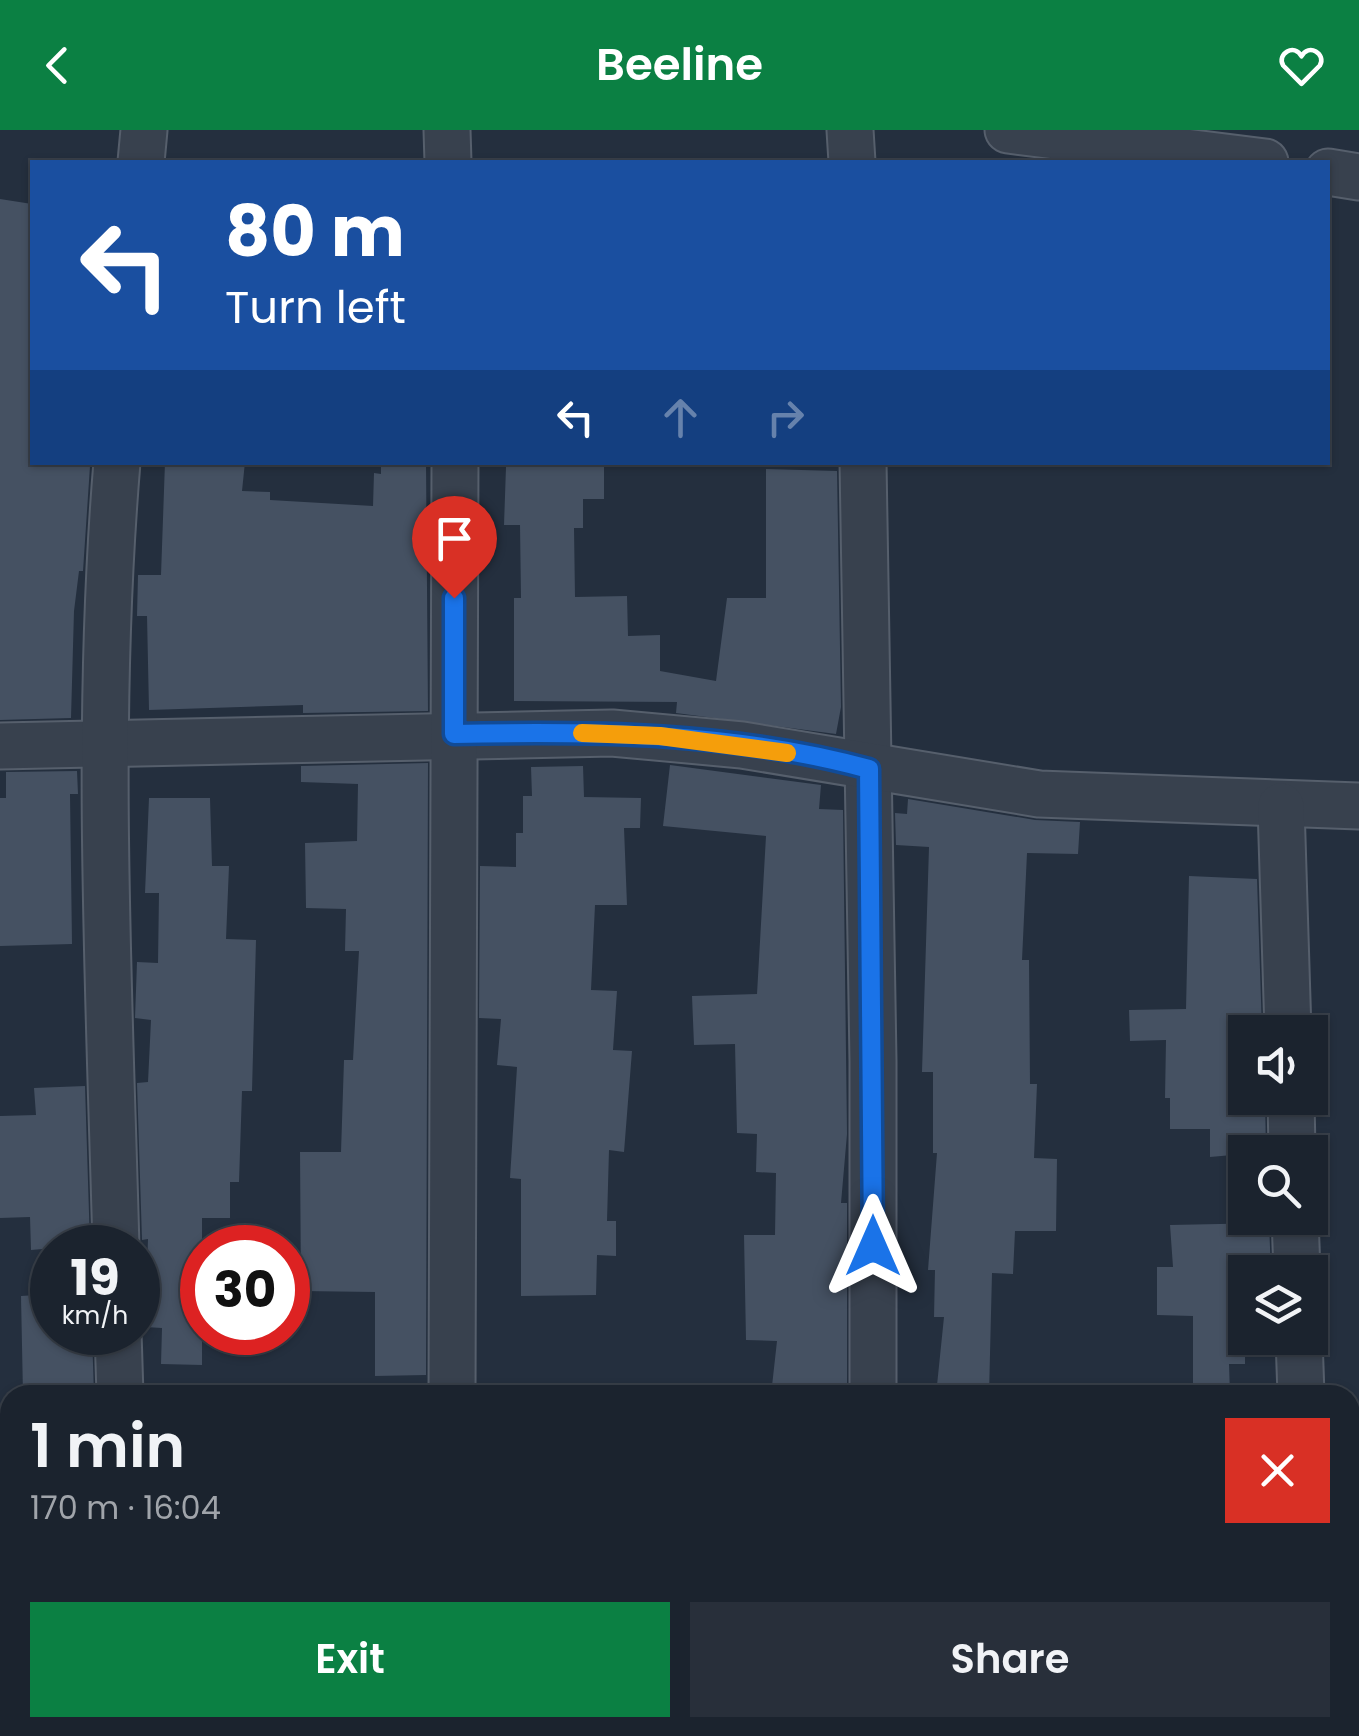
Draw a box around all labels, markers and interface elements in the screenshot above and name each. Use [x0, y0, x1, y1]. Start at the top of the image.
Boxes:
text: Beeline [596, 33, 763, 96]
icon: back [30, 38, 85, 93]
icon: heart [1274, 38, 1329, 93]
text: 80 m [225, 182, 405, 281]
icon: left [60, 200, 190, 330]
text: Turn left [225, 276, 406, 339]
icon: left [548, 390, 603, 445]
icon: ahead [653, 390, 708, 445]
icon: right [758, 390, 813, 445]
pin [412, 496, 497, 599]
icon: arrive [427, 511, 482, 566]
map controls [1228, 1015, 1328, 1355]
button: sound [1228, 1015, 1328, 1115]
button: search [1228, 1135, 1328, 1235]
position arrow [821, 1194, 925, 1298]
speed limit sign: 30 [180, 1225, 310, 1355]
text: 19 [70, 1242, 120, 1313]
button: layers [1228, 1255, 1328, 1355]
text: km/h [62, 1298, 128, 1333]
text: 1 min [30, 1404, 185, 1488]
button: close [1225, 1418, 1330, 1523]
text: 170 m · 16:04 [30, 1485, 221, 1530]
button: Exit [30, 1602, 670, 1717]
button: Share [690, 1602, 1330, 1717]

